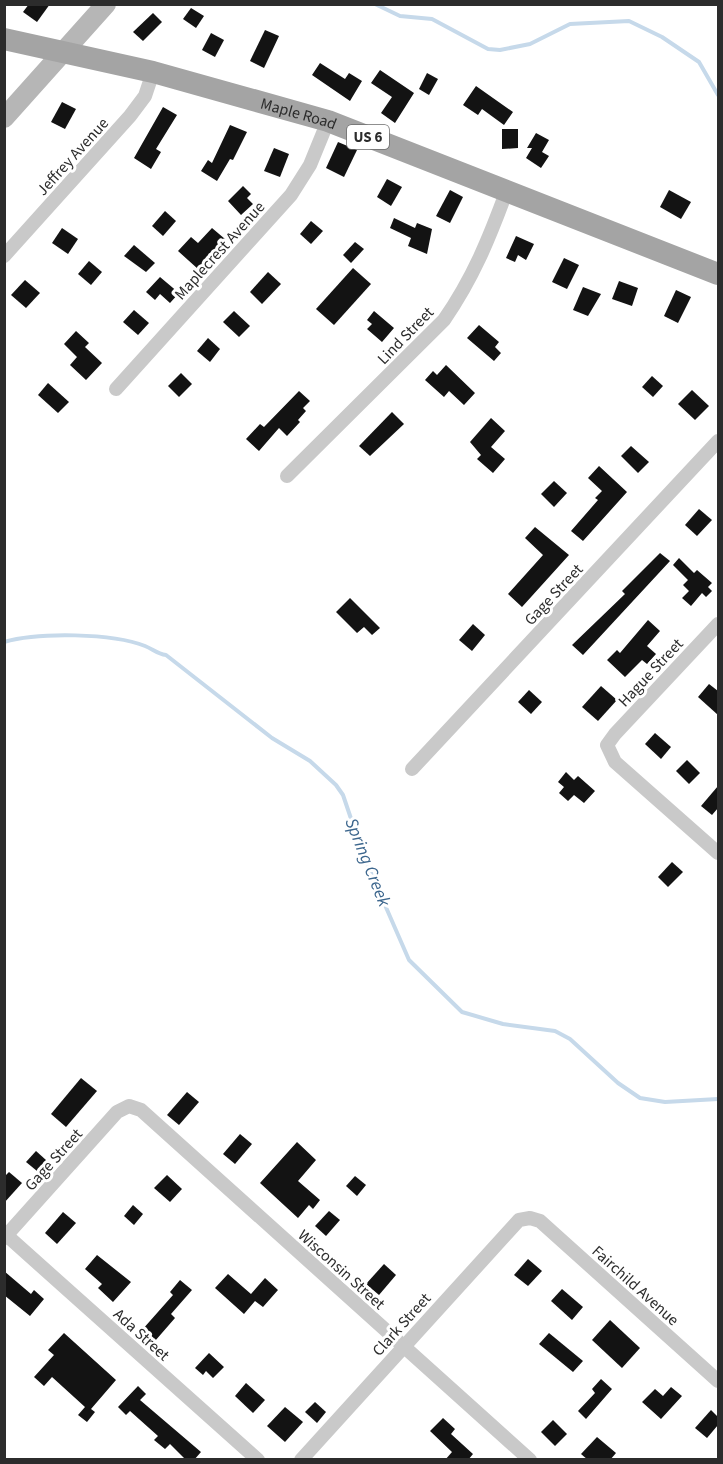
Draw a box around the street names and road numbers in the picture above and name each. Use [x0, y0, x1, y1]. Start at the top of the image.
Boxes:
street label: Maple Road [258, 93, 340, 135]
street label: Jeffrey Avenue [32, 113, 114, 201]
road number: US 6 [347, 125, 389, 149]
street label: Maplecrest Avenue [170, 197, 270, 305]
street label: Lind Street [373, 302, 439, 369]
street label: Gage Street [519, 559, 588, 630]
street label: Hague Street [613, 633, 689, 712]
street label: Gage Street [20, 1123, 88, 1196]
street label: Wisconsin Street [293, 1225, 390, 1315]
street label: Fairchild Avenue [587, 1241, 684, 1331]
street label: Clark Street [367, 1288, 436, 1361]
street label: Ada Street [108, 1304, 175, 1366]

